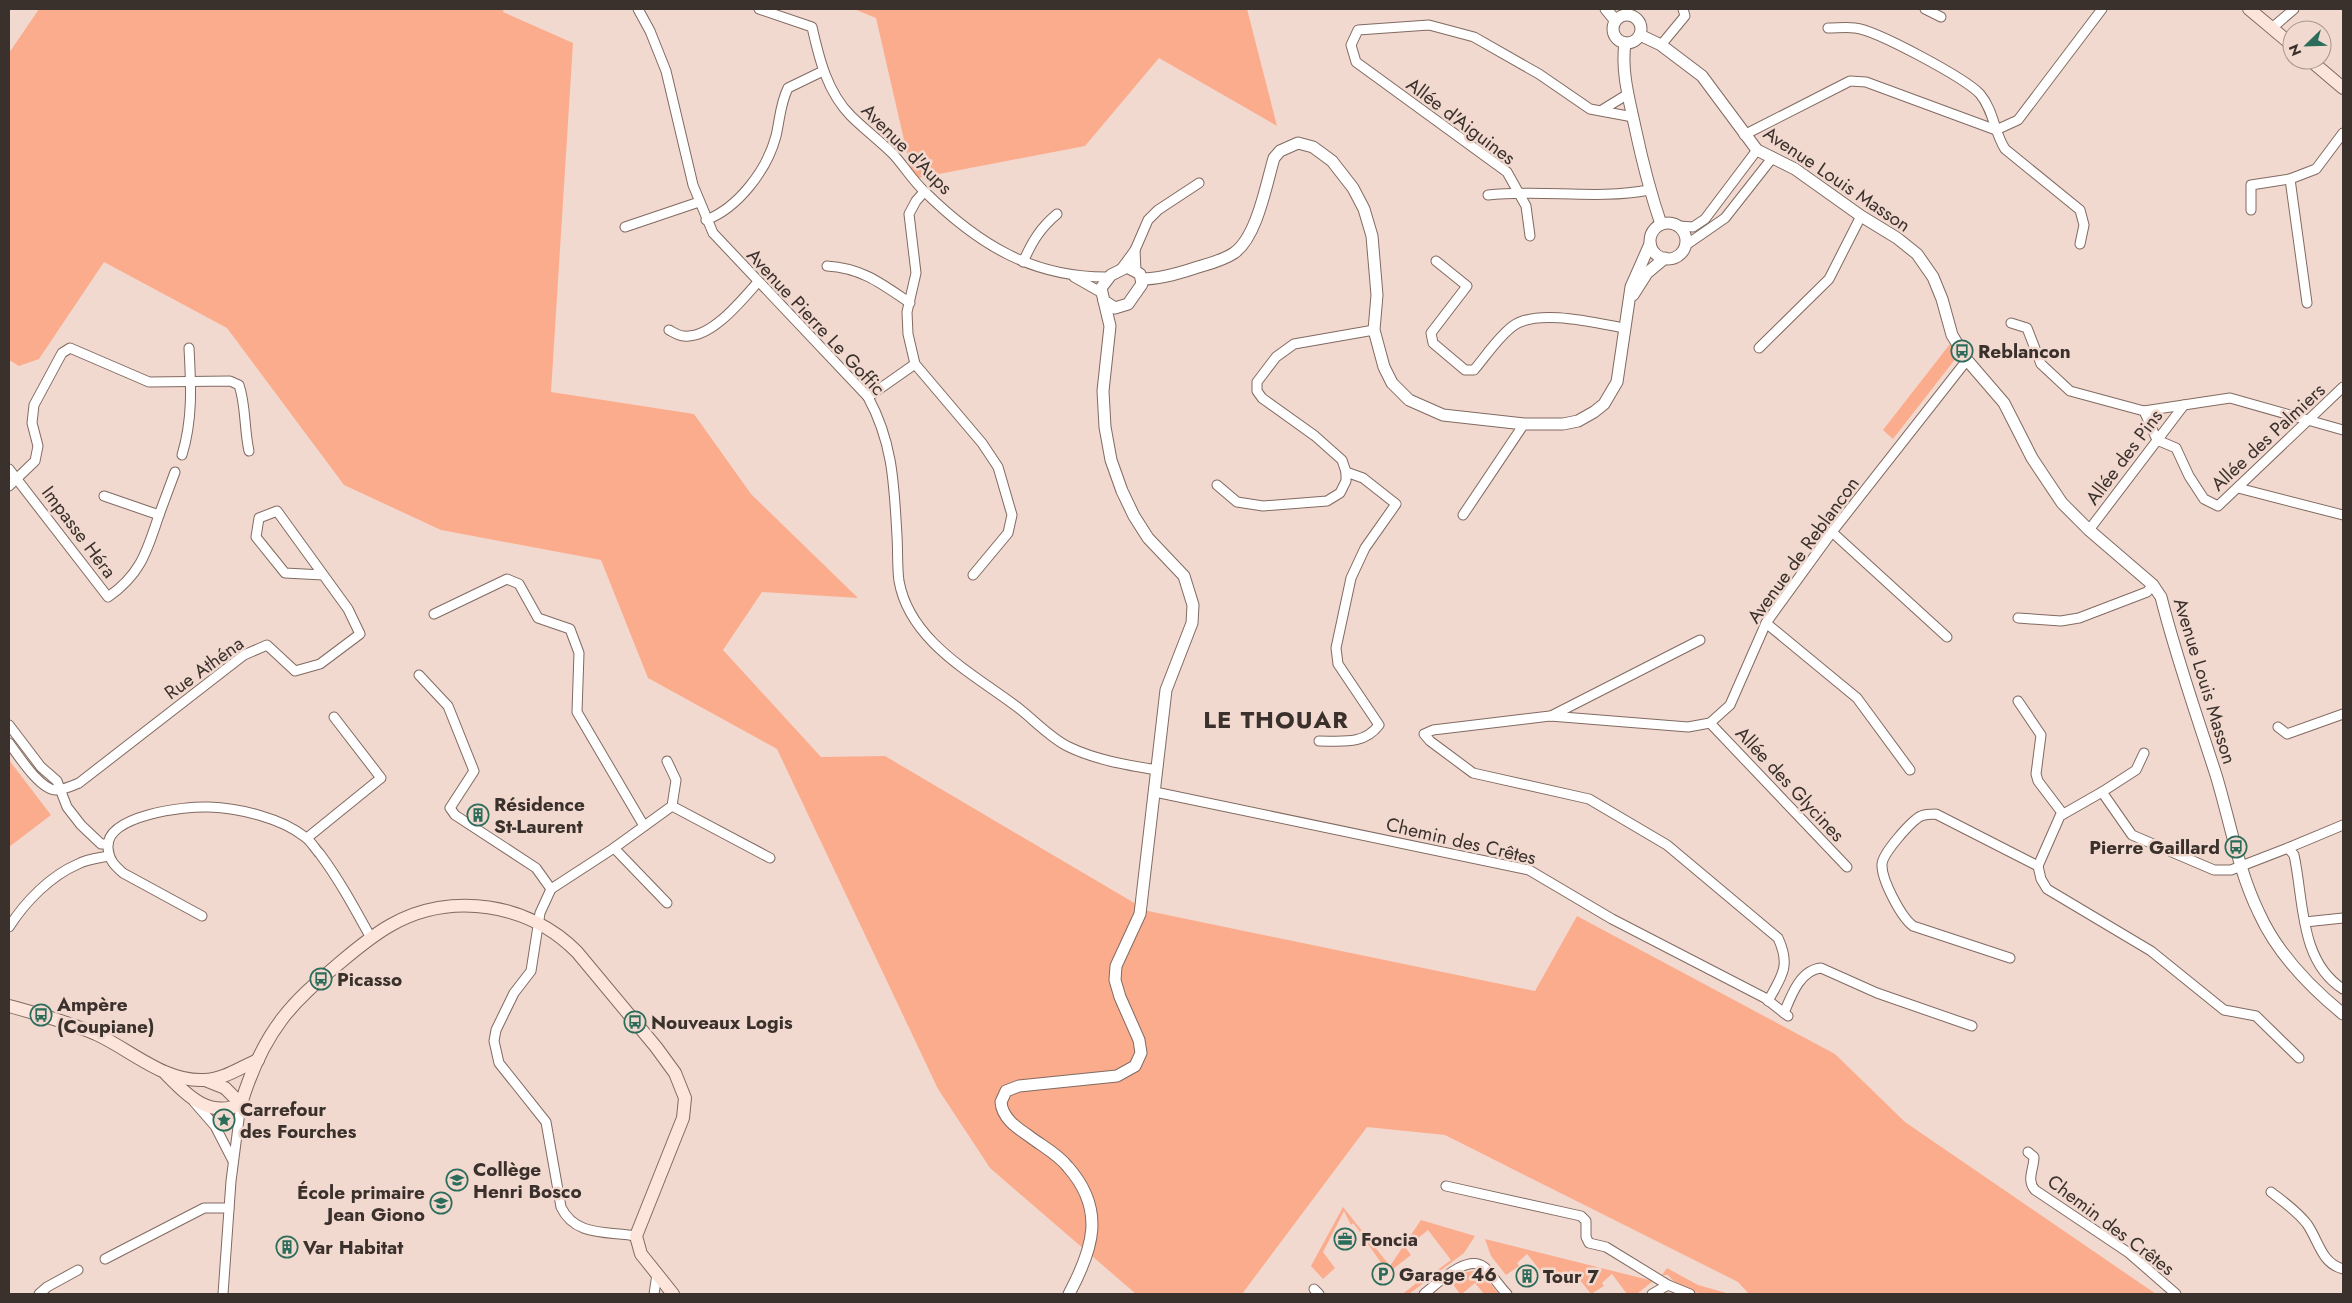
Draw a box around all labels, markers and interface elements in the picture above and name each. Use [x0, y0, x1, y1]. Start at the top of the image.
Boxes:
north arrow [2282, 20, 2332, 70]
text: N [2284, 41, 2306, 59]
street label: Allée d'Aiguines [1401, 71, 1522, 171]
street label: Avenue d'Aups [855, 97, 959, 201]
street label: Avenue Louis Masson [1758, 120, 1916, 238]
street label: Avenue Pierre Le Goffic [741, 242, 891, 402]
place label: Reblancon [1978, 338, 2071, 365]
bus stop icon: Reblancon [1950, 339, 1974, 363]
street label: Allée des Palmiers [2205, 377, 2331, 497]
street label: Allée des Pins [2079, 403, 2169, 510]
street label: Avenue de Reblancon [1741, 471, 1865, 629]
street label: Impasse Héra [35, 480, 123, 584]
street label: Avenue Louis Masson [2167, 595, 2243, 767]
street label: Rue Athéna [159, 630, 249, 706]
district label: LE THOUAR [1203, 702, 1349, 737]
street label: Allée des Glycines [1729, 720, 1851, 848]
place label: Résidence St-Laurent [494, 791, 585, 840]
building icon: Résidence St-Laurent [466, 803, 490, 827]
street label: Chemin des Crêtes [1383, 811, 1539, 871]
place label: Pierre Gaillard [2089, 834, 2220, 861]
bus stop icon: Pierre Gaillard [2224, 835, 2248, 859]
place label: Picasso [337, 966, 402, 993]
bus stop icon: Picasso [309, 967, 333, 991]
place label: Ampère (Coupiane) [56, 991, 154, 1040]
bus stop icon: Ampère (Coupiane) [29, 1003, 53, 1027]
place label: Nouveaux Logis [651, 1009, 793, 1036]
bus stop icon: Nouveaux Logis [623, 1010, 647, 1034]
place label: Carrefour des Fourches [240, 1096, 357, 1145]
place icon: Carrefour des Fourches [212, 1108, 236, 1132]
place label: Collège Henri Bosco [473, 1156, 582, 1205]
school or university icon: Collège Henri Bosco [445, 1168, 469, 1192]
street label: Chemin des Crêtes [2042, 1168, 2181, 1282]
place label: École primaire Jean Giono [297, 1179, 425, 1228]
school or university icon: École primaire Jean Giono [429, 1191, 453, 1215]
place label: Foncia [1361, 1226, 1418, 1253]
office icon: Foncia [1333, 1227, 1357, 1251]
place label: Var Habitat [302, 1234, 403, 1261]
building icon: Var Habitat [275, 1235, 299, 1259]
place label: Garage 46 [1399, 1261, 1497, 1288]
parking icon: Garage 46 [1371, 1262, 1395, 1286]
place label: Tour 7 [1543, 1263, 1599, 1290]
building icon: Tour 7 [1515, 1264, 1539, 1288]

